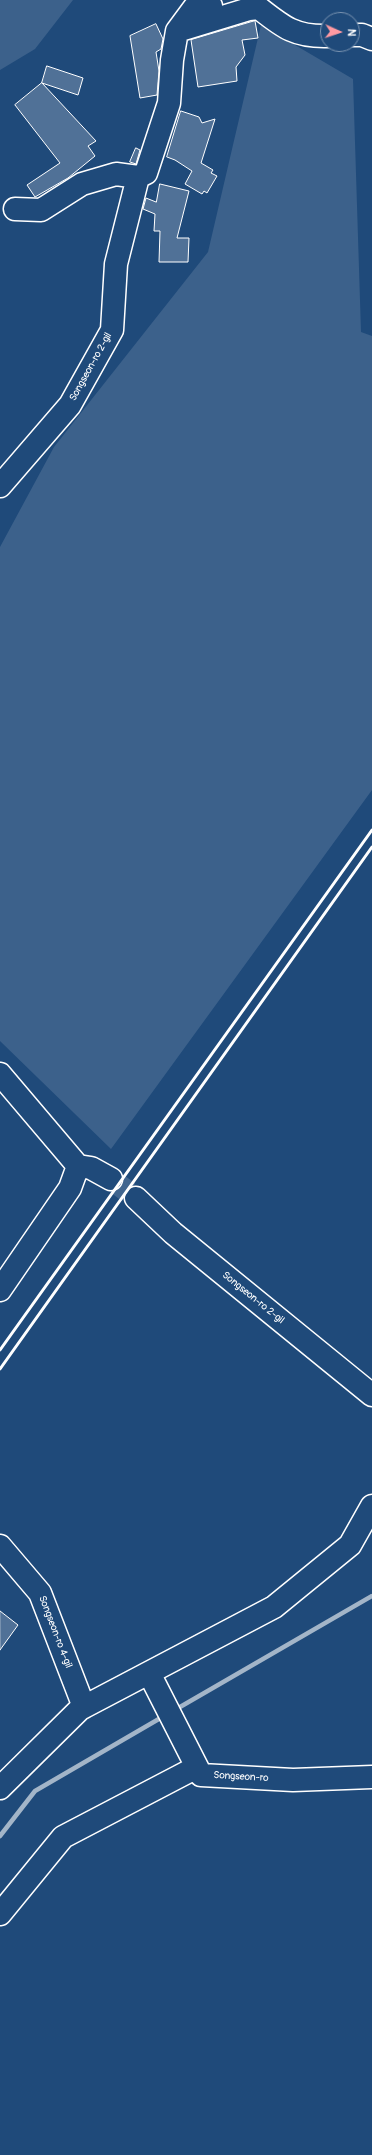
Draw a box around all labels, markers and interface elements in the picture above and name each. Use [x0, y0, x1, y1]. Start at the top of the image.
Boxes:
north arrow [320, 12, 360, 52]
text: N [345, 29, 358, 37]
street label: Songseon-ro 2-gil [67, 331, 115, 403]
street label: Songseon-ro 2-gil [220, 1269, 286, 1327]
street label: Songseon-ro 4-gil [36, 1594, 74, 1670]
street label: Songseon-ro [213, 1770, 269, 1784]

